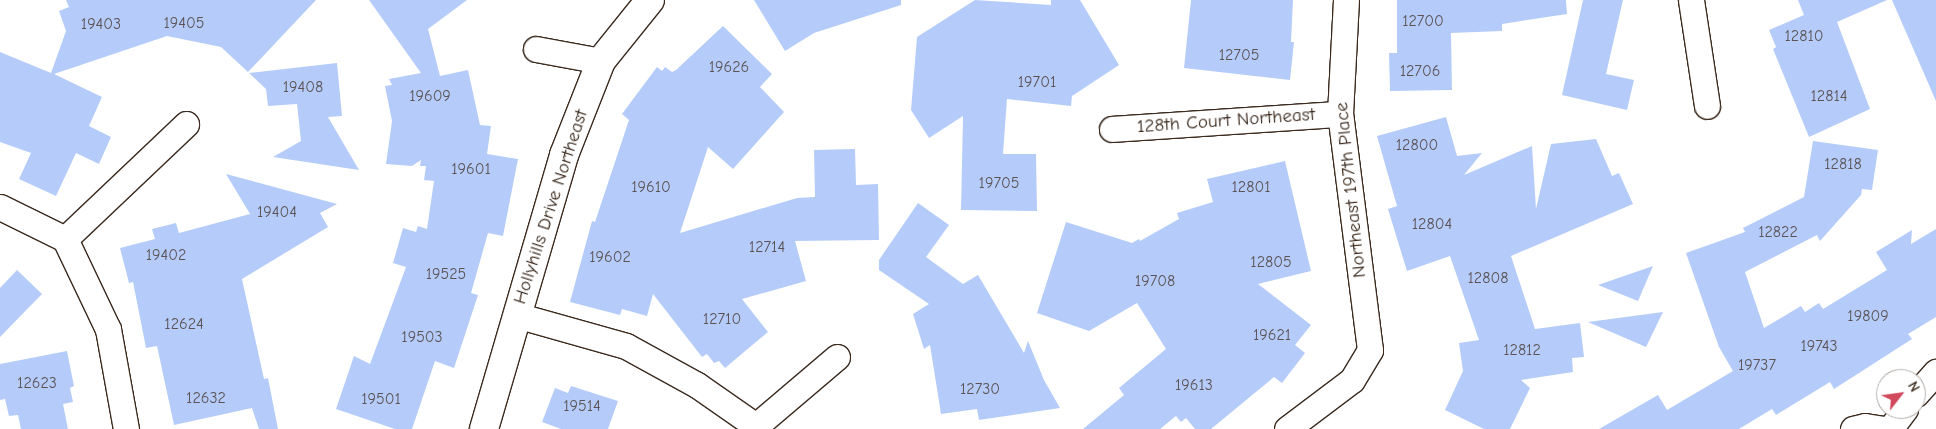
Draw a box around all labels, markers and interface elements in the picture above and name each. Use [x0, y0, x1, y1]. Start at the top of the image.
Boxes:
house number: 12700 [1402, 11, 1444, 31]
house number: 19405 [164, 13, 204, 33]
house number: 19403 [81, 14, 121, 34]
house number: 12810 [1784, 26, 1824, 46]
house number: 12705 [1219, 45, 1259, 65]
house number: 19626 [709, 57, 749, 77]
house number: 12706 [1400, 61, 1440, 81]
house number: 19701 [1018, 72, 1056, 92]
house number: 19408 [283, 77, 323, 97]
house number: 19609 [409, 86, 451, 106]
house number: 12814 [1811, 86, 1847, 106]
street label: Northeast 197th Place [1330, 101, 1372, 279]
street label: 128th Court Northeast [1136, 103, 1316, 139]
street label: Hollyhills Drive Northeast [509, 107, 593, 307]
house number: 12800 [1396, 135, 1438, 155]
house number: 12818 [1824, 154, 1862, 174]
house number: 19601 [451, 159, 491, 179]
house number: 19705 [979, 173, 1019, 193]
house number: 19610 [631, 177, 671, 197]
house number: 12801 [1231, 177, 1271, 197]
house number: 19404 [257, 202, 297, 222]
house number: 12804 [1412, 214, 1452, 234]
house number: 12822 [1758, 222, 1798, 242]
house number: 12714 [749, 237, 785, 257]
house number: 19402 [146, 245, 186, 265]
house number: 19602 [589, 247, 631, 267]
house number: 12805 [1250, 252, 1292, 272]
house number: 19525 [426, 264, 466, 284]
house number: 12808 [1468, 268, 1508, 288]
house number: 19708 [1135, 271, 1175, 291]
house number: 19809 [1847, 306, 1889, 326]
house number: 12710 [703, 309, 741, 329]
house number: 12624 [164, 314, 204, 334]
house number: 19621 [1253, 325, 1291, 345]
house number: 19503 [401, 327, 443, 347]
house number: 19743 [1801, 336, 1837, 356]
house number: 12812 [1503, 340, 1541, 360]
house number: 19737 [1738, 355, 1776, 375]
north arrow [1876, 369, 1926, 419]
house number: 12623 [17, 373, 57, 393]
house number: 19613 [1175, 375, 1213, 395]
house number: 12730 [960, 379, 1000, 399]
text: N [1904, 379, 1923, 395]
house number: 12632 [186, 388, 226, 408]
house number: 19501 [361, 389, 401, 409]
house number: 19514 [563, 396, 601, 416]

